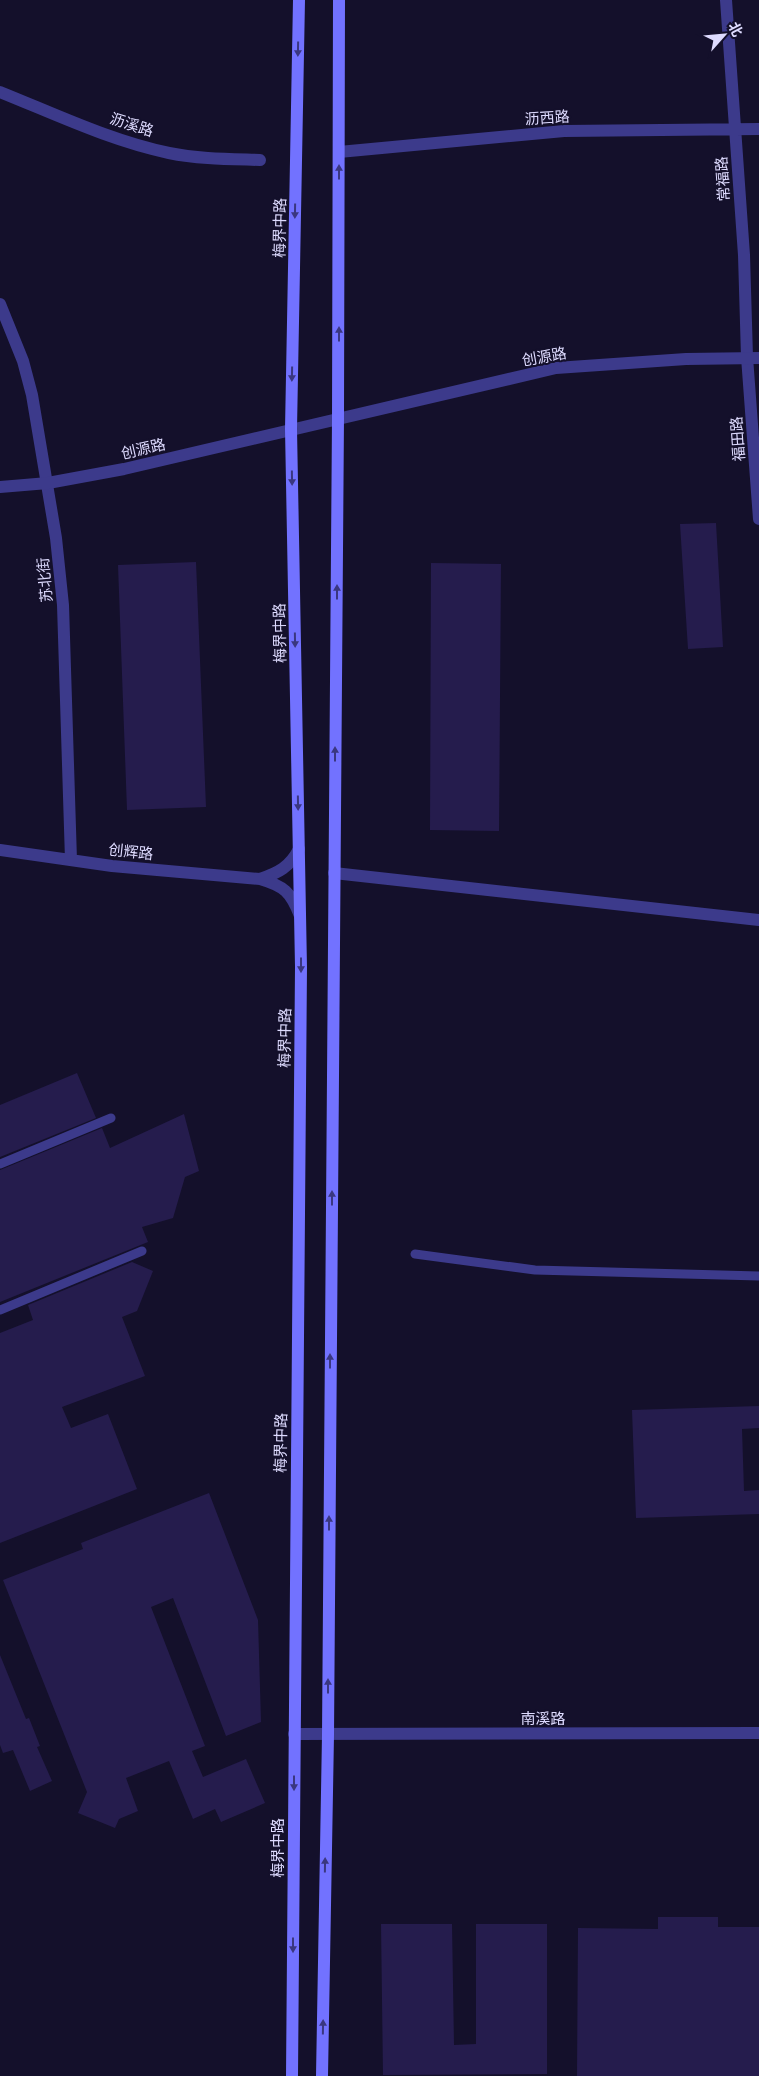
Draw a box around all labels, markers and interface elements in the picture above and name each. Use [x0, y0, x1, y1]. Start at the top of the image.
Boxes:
north arrow [699, 10, 749, 60]
text: 北 [725, 19, 747, 39]
one-way arrow [294, 41, 302, 57]
street label: 沥西路 [524, 106, 570, 128]
street label: 沥溪路 [108, 108, 156, 140]
street label: 常福路 [711, 156, 733, 202]
one-way arrow [335, 163, 343, 179]
street label: 梅界中路 [269, 198, 289, 258]
one-way arrow [291, 203, 299, 219]
one-way arrow [335, 326, 343, 342]
street label: 创源路 [520, 343, 568, 369]
one-way arrow [288, 366, 296, 382]
street label: 福田路 [726, 416, 748, 462]
street label: 创源路 [119, 434, 167, 462]
one-way arrow [288, 470, 296, 486]
street label: 苏北街 [33, 557, 55, 603]
one-way arrow [333, 584, 341, 600]
street label: 梅界中路 [269, 603, 289, 663]
one-way arrow [291, 633, 299, 649]
one-way arrow [332, 746, 340, 762]
one-way arrow [294, 795, 302, 811]
street label: 创辉路 [108, 840, 154, 862]
one-way arrow [297, 958, 305, 974]
street label: 梅界中路 [274, 1008, 294, 1068]
one-way arrow [328, 1190, 336, 1206]
one-way arrow [326, 1353, 334, 1369]
street label: 梅界中路 [270, 1413, 290, 1473]
one-way arrow [325, 1515, 333, 1531]
one-way arrow [324, 1678, 332, 1694]
street label: 南溪路 [520, 1709, 566, 1727]
one-way arrow [290, 1775, 298, 1791]
street label: 梅界中路 [268, 1818, 286, 1878]
one-way arrow [322, 1857, 330, 1873]
one-way arrow [289, 1938, 297, 1954]
one-way arrow [319, 2019, 327, 2035]

